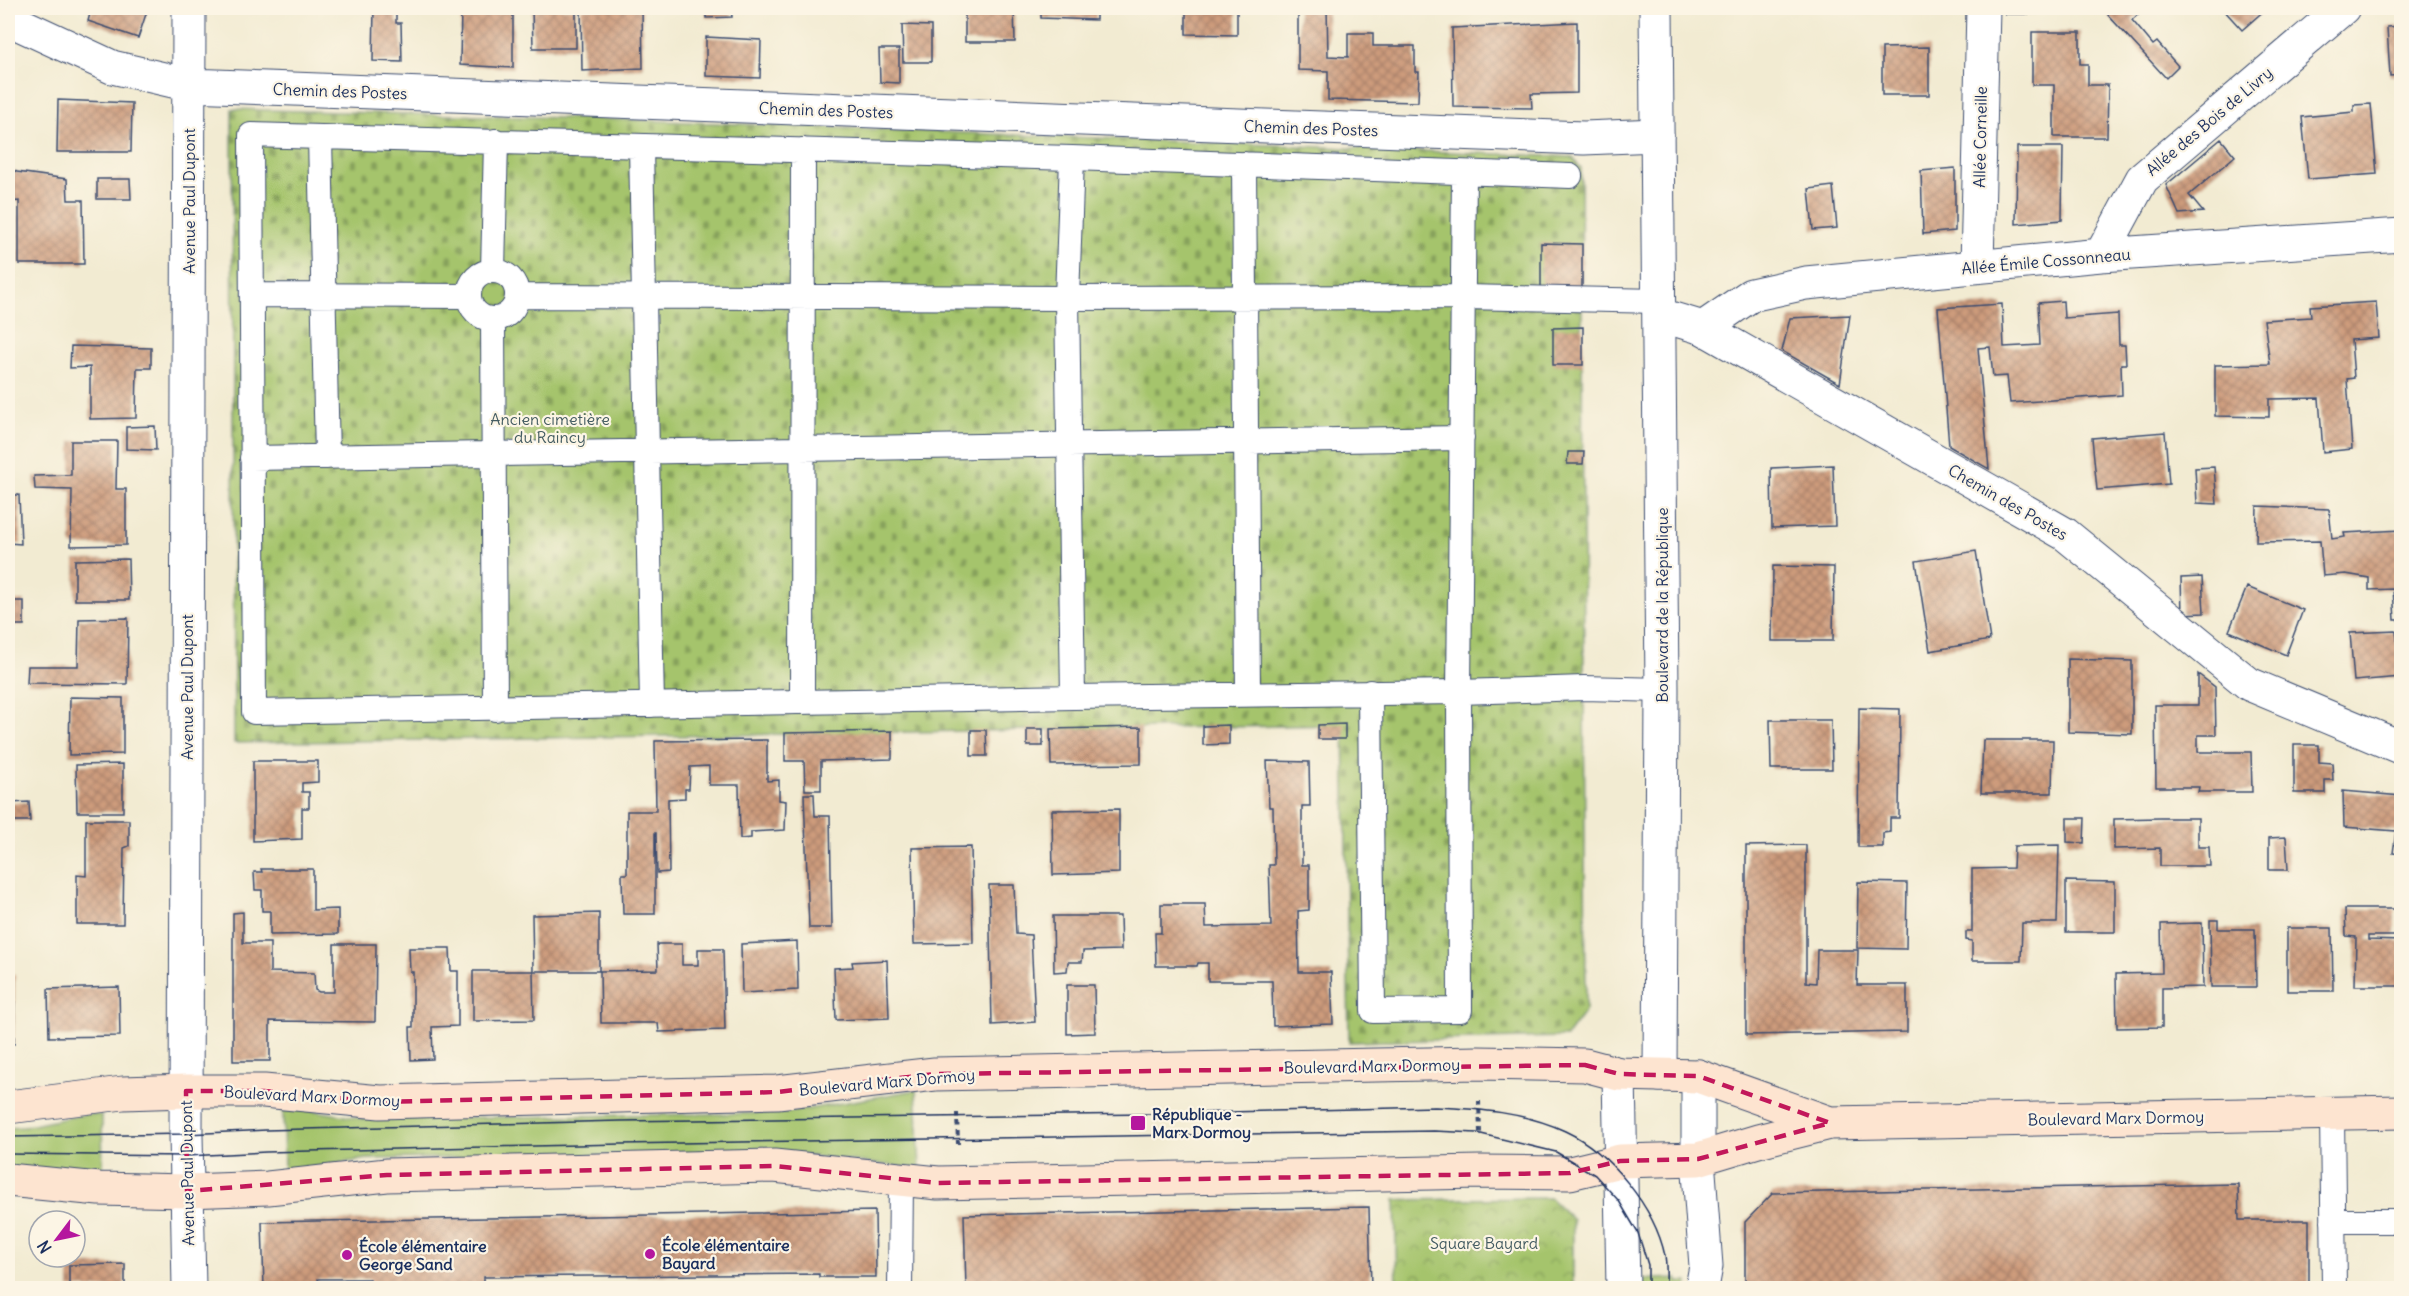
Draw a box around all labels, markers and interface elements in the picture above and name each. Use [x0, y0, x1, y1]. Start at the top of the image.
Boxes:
street label: Allée des Bois de Livry [2142, 62, 2276, 180]
street label: Chemin des Postes [272, 79, 408, 103]
street label: Allée Corneille [1969, 86, 1991, 188]
street label: Chemin des Postes [758, 98, 894, 122]
street label: Chemin des Postes [1243, 116, 1379, 140]
street label: Avenue Paul Dupont [179, 128, 199, 274]
street label: Allée Émile Cossonneau [1960, 244, 2132, 278]
park label: Ancien cimetière du Raincy [490, 409, 610, 447]
street label: Chemin des Postes [1945, 460, 2071, 544]
street label: Boulevard de la République [1652, 507, 1672, 703]
street label: Avenue Paul Dupont [177, 614, 197, 760]
street label: Boulevard Marx Dormoy [1284, 1054, 1460, 1078]
street label: Boulevard Marx Dormoy [798, 1064, 976, 1100]
street label: Boulevard Marx Dormoy [223, 1081, 401, 1111]
street label: Avenue Paul Dupont [176, 1099, 198, 1246]
place label: République - Marx Dormoy [1152, 1104, 1251, 1143]
street label: Boulevard Marx Dormoy [2028, 1106, 2204, 1130]
marker: République - Marx Dormoy [1129, 1114, 1147, 1132]
north arrow [27, 1209, 87, 1269]
park label: Square Bayard [1430, 1233, 1538, 1253]
place label: École élémentaire Bayard [662, 1235, 790, 1274]
place label: École élémentaire George Sand [359, 1236, 487, 1275]
text: N [33, 1237, 56, 1257]
marker: École élémentaire Bayard [643, 1247, 657, 1261]
marker: École élémentaire George Sand [340, 1248, 354, 1262]

